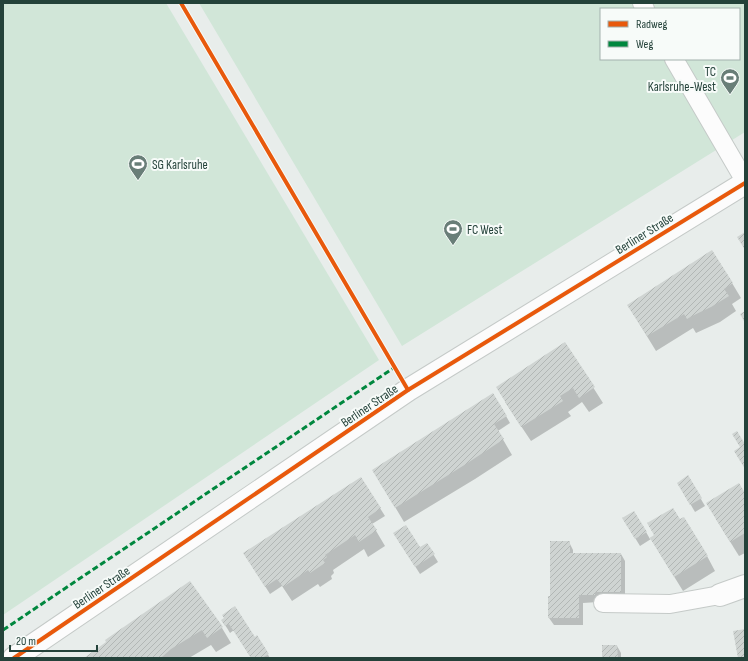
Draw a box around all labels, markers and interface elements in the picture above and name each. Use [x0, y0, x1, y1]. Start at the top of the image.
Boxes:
legend [600, 8, 740, 60]
text: Radweg [636, 17, 668, 32]
text: Weg [636, 37, 653, 52]
place label: TC Karlsruhe-West [648, 64, 716, 95]
sports icon: TC Karlsruhe-West [719, 67, 741, 95]
sports icon: SG Karlsruhe [127, 153, 149, 181]
place label: SG Karlsruhe [152, 157, 208, 173]
street label: Berliner Straße [613, 210, 676, 258]
sports icon: FC West [442, 218, 464, 246]
place label: FC West [467, 222, 502, 238]
street label: Berliner Straße [338, 381, 401, 431]
street label: Berliner Straße [70, 563, 133, 613]
scale bar [10, 627, 97, 653]
text: 20 m [16, 634, 36, 649]

